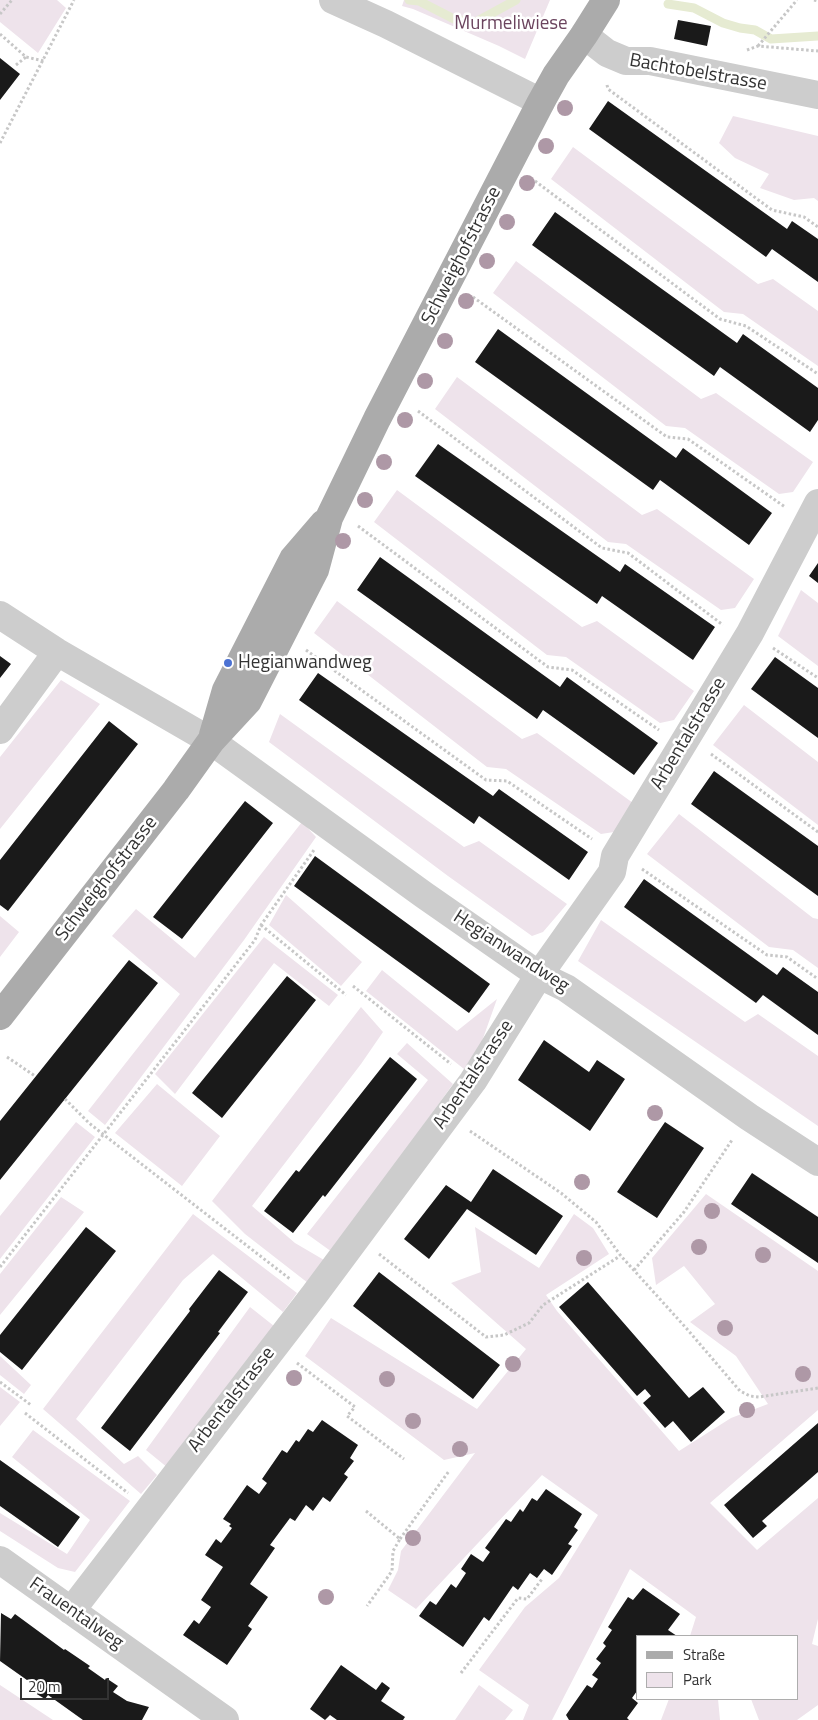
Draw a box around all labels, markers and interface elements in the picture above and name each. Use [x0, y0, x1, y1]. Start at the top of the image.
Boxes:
park label: Murmeliwiese [454, 13, 568, 35]
street label: Bachtobelstrasse [627, 50, 769, 96]
street label: Schweighofstrasse [417, 183, 507, 329]
place label: Hegianwandweg [238, 652, 372, 674]
marker: Hegianwandweg [222, 657, 234, 669]
street label: Arbentalstrasse [647, 674, 731, 794]
street label: Schweighofstrasse [51, 812, 163, 946]
street label: Hegianwandweg [449, 906, 573, 998]
street label: Arbentalstrasse [429, 1016, 519, 1134]
street label: Arbentalstrasse [184, 1343, 280, 1457]
street label: Frauentalweg [24, 1573, 128, 1655]
legend [636, 1635, 798, 1700]
text: Straße [683, 1643, 725, 1666]
scale bar [22, 1668, 111, 1700]
text: Park [683, 1668, 712, 1691]
text: 20 m [28, 1675, 61, 1698]

